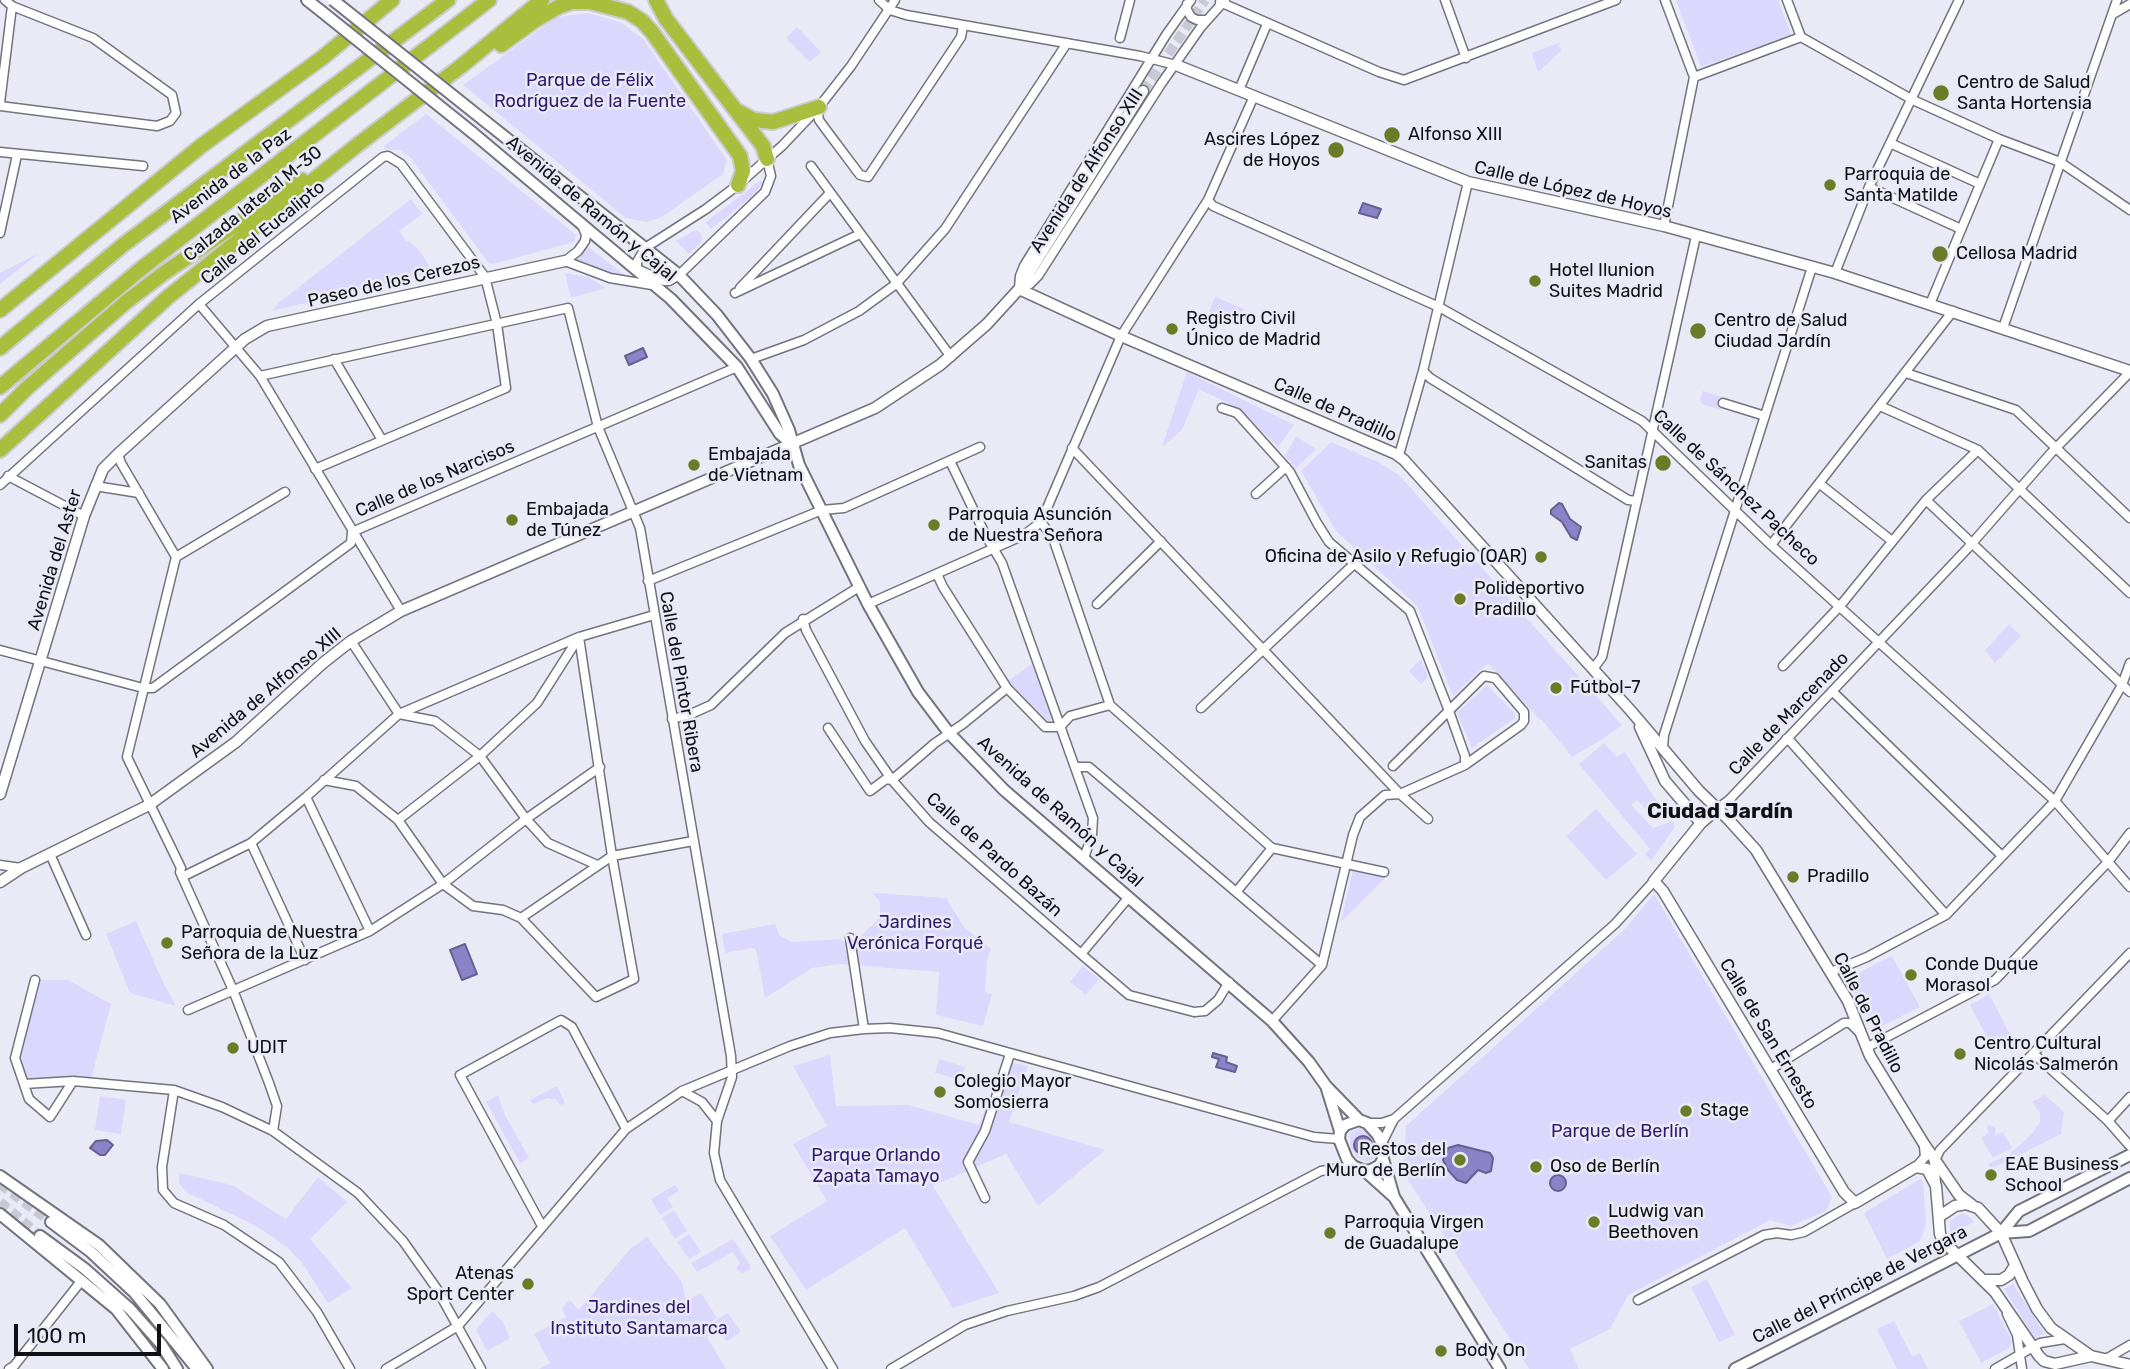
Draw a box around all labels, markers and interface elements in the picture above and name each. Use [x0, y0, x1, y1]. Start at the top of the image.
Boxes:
park label: Parque de Félix Rodríguez de la Fuente [494, 70, 686, 112]
place label: Centro de Salud Santa Hortensia [1957, 72, 2092, 114]
marker: Centro de Salud Santa Hortensia [1931, 83, 1951, 103]
street label: Avenida de Alfonso XIII [1026, 85, 1148, 257]
street label: Avenida de la Paz [166, 123, 296, 229]
place label: Alfonso XIII [1408, 124, 1502, 146]
marker: Alfonso XIII [1382, 125, 1402, 145]
place label: Ascires López de Hoyos [1204, 129, 1320, 172]
street label: Avenida de Ramón y Cajal [502, 131, 680, 287]
marker: Ascires López de Hoyos [1326, 140, 1346, 160]
street label: Calzada lateral M-30 [179, 142, 327, 266]
street label: Calle de López de Hoyos [1472, 157, 1674, 223]
place label: Parroquia de Santa Matilde [1844, 164, 1958, 206]
street label: Calle del Eucalipto [197, 176, 329, 290]
marker: Parroquia de Santa Matilde [1822, 177, 1838, 193]
place label: Cellosa Madrid [1956, 243, 2078, 265]
marker: Cellosa Madrid [1930, 244, 1950, 264]
street label: Paseo de los Cerezos [306, 252, 482, 312]
place label: Hotel Ilunion Suites Madrid [1549, 260, 1663, 302]
marker: Hotel Ilunion Suites Madrid [1527, 273, 1543, 289]
place label: Registro Civil Único de Madrid [1186, 308, 1321, 350]
place label: Centro de Salud Ciudad Jardín [1714, 310, 1848, 352]
marker: Registro Civil Único de Madrid [1164, 321, 1180, 337]
marker: Centro de Salud Ciudad Jardín [1688, 321, 1708, 341]
street label: Calle de Pradillo [1270, 373, 1400, 447]
street label: Calle de Sánchez Pacheco [1648, 405, 1824, 571]
street label: Calle de los Narcisos [352, 436, 518, 522]
place label: Embajada de Vietnam [708, 444, 803, 486]
place label: Sanitas [1584, 452, 1647, 474]
marker: Sanitas [1653, 453, 1673, 473]
marker: Embajada de Vietnam [686, 457, 702, 473]
street label: Avenida del Aster [23, 487, 87, 633]
place label: Embajada de Túnez [526, 499, 609, 542]
place label: Parroquia Asunción de Nuestra Señora [948, 504, 1112, 546]
marker: Embajada de Túnez [504, 512, 520, 528]
marker: Parroquia Asunción de Nuestra Señora [926, 517, 942, 533]
place label: Oficina de Asilo y Refugio (OAR) [1265, 546, 1527, 568]
marker: Oficina de Asilo y Refugio (OAR) [1533, 549, 1549, 565]
place label: Polideportivo Pradillo [1474, 578, 1585, 620]
street label: Calle del Pintor Ribera [654, 590, 708, 774]
marker: Polideportivo Pradillo [1452, 591, 1468, 607]
street label: Avenida de Alfonso XIII [186, 623, 346, 763]
street label: Calle de Marcenado [1725, 648, 1853, 780]
place label: Fútbol-7 [1570, 677, 1641, 699]
marker: Fútbol-7 [1548, 680, 1564, 696]
street label: Avenida de Ramón y Cajal [973, 732, 1147, 892]
street label: Calle de Pardo Bazán [921, 788, 1067, 922]
district label: Ciudad Jardín [1647, 799, 1793, 825]
place label: Pradillo [1807, 866, 1869, 888]
marker: Pradillo [1785, 869, 1801, 885]
park label: Jardines Verónica Forqué [847, 912, 983, 954]
place label: Parroquia de Nuestra Señora de la Luz [181, 922, 358, 964]
marker: Parroquia de Nuestra Señora de la Luz [159, 935, 175, 951]
street label: Calle de Pradillo [1828, 949, 1908, 1077]
place label: Conde Duque Morasol [1925, 954, 2038, 996]
street label: Calle de San Ernesto [1714, 955, 1822, 1113]
marker: Conde Duque Morasol [1903, 967, 1919, 983]
place label: Centro Cultural Nicolás Salmerón [1974, 1033, 2119, 1076]
place label: UDIT [247, 1037, 287, 1059]
marker: UDIT [225, 1040, 241, 1056]
marker: Centro Cultural Nicolás Salmerón [1952, 1046, 1968, 1062]
place label: Colegio Mayor Somosierra [954, 1071, 1071, 1114]
marker: Colegio Mayor Somosierra [932, 1084, 948, 1100]
place label: Stage [1700, 1100, 1749, 1122]
marker: Stage [1678, 1103, 1694, 1119]
park label: Parque de Berlín [1551, 1121, 1689, 1143]
place label: Restos del Muro de Berlín [1326, 1139, 1446, 1182]
park label: Parque Orlando Zapata Tamayo [811, 1145, 941, 1188]
marker: Restos del Muro de Berlín [1452, 1152, 1468, 1168]
place label: EAE Business School [2005, 1154, 2119, 1196]
place label: Oso de Berlín [1550, 1156, 1660, 1178]
marker: Oso de Berlín [1528, 1159, 1544, 1175]
marker: EAE Business School [1983, 1167, 1999, 1183]
place label: Ludwig van Beethoven [1608, 1201, 1704, 1244]
place label: Parroquia Virgen de Guadalupe [1344, 1212, 1484, 1254]
marker: Ludwig van Beethoven [1586, 1214, 1602, 1230]
street label: Calle del Príncipe de Vergara [1749, 1221, 1971, 1349]
marker: Parroquia Virgen de Guadalupe [1322, 1225, 1338, 1241]
place label: Atenas Sport Center [407, 1263, 514, 1306]
marker: Atenas Sport Center [520, 1276, 536, 1292]
park label: Jardines del Instituto Santamarca [550, 1297, 728, 1340]
scale bar [18, 1310, 164, 1354]
text: 100 m [27, 1323, 86, 1348]
place label: Body On [1455, 1340, 1526, 1362]
marker: Body On [1433, 1343, 1449, 1359]

